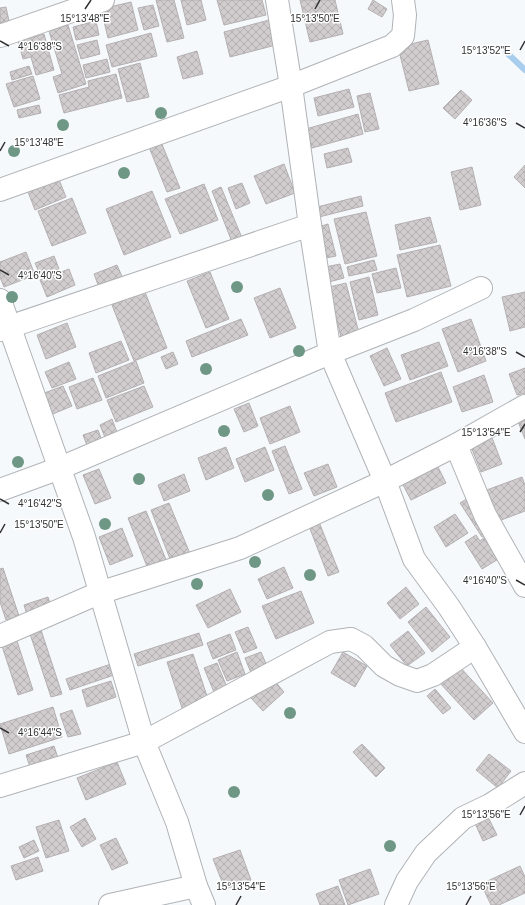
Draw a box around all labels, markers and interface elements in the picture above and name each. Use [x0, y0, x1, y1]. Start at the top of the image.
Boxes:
text: 15°13'48"E [60, 13, 110, 24]
text: 15°13'50"E [290, 13, 340, 24]
text: 4°16'38"S [18, 41, 62, 52]
text: 15°13'52"E [461, 45, 511, 56]
text: 4°16'36"S [463, 117, 507, 128]
text: 15°13'48"E [14, 137, 64, 148]
text: 4°16'40"S [18, 270, 62, 281]
text: 4°16'38"S [463, 346, 507, 357]
text: 15°13'54"E [461, 427, 511, 438]
text: 4°16'42"S [18, 498, 62, 509]
text: 15°13'50"E [14, 519, 64, 530]
text: 4°16'40"S [463, 575, 507, 586]
text: 4°16'44"S [18, 727, 62, 738]
text: 15°13'56"E [461, 809, 511, 820]
text: 15°13'54"E [216, 881, 266, 892]
text: 15°13'56"E [446, 881, 496, 892]

